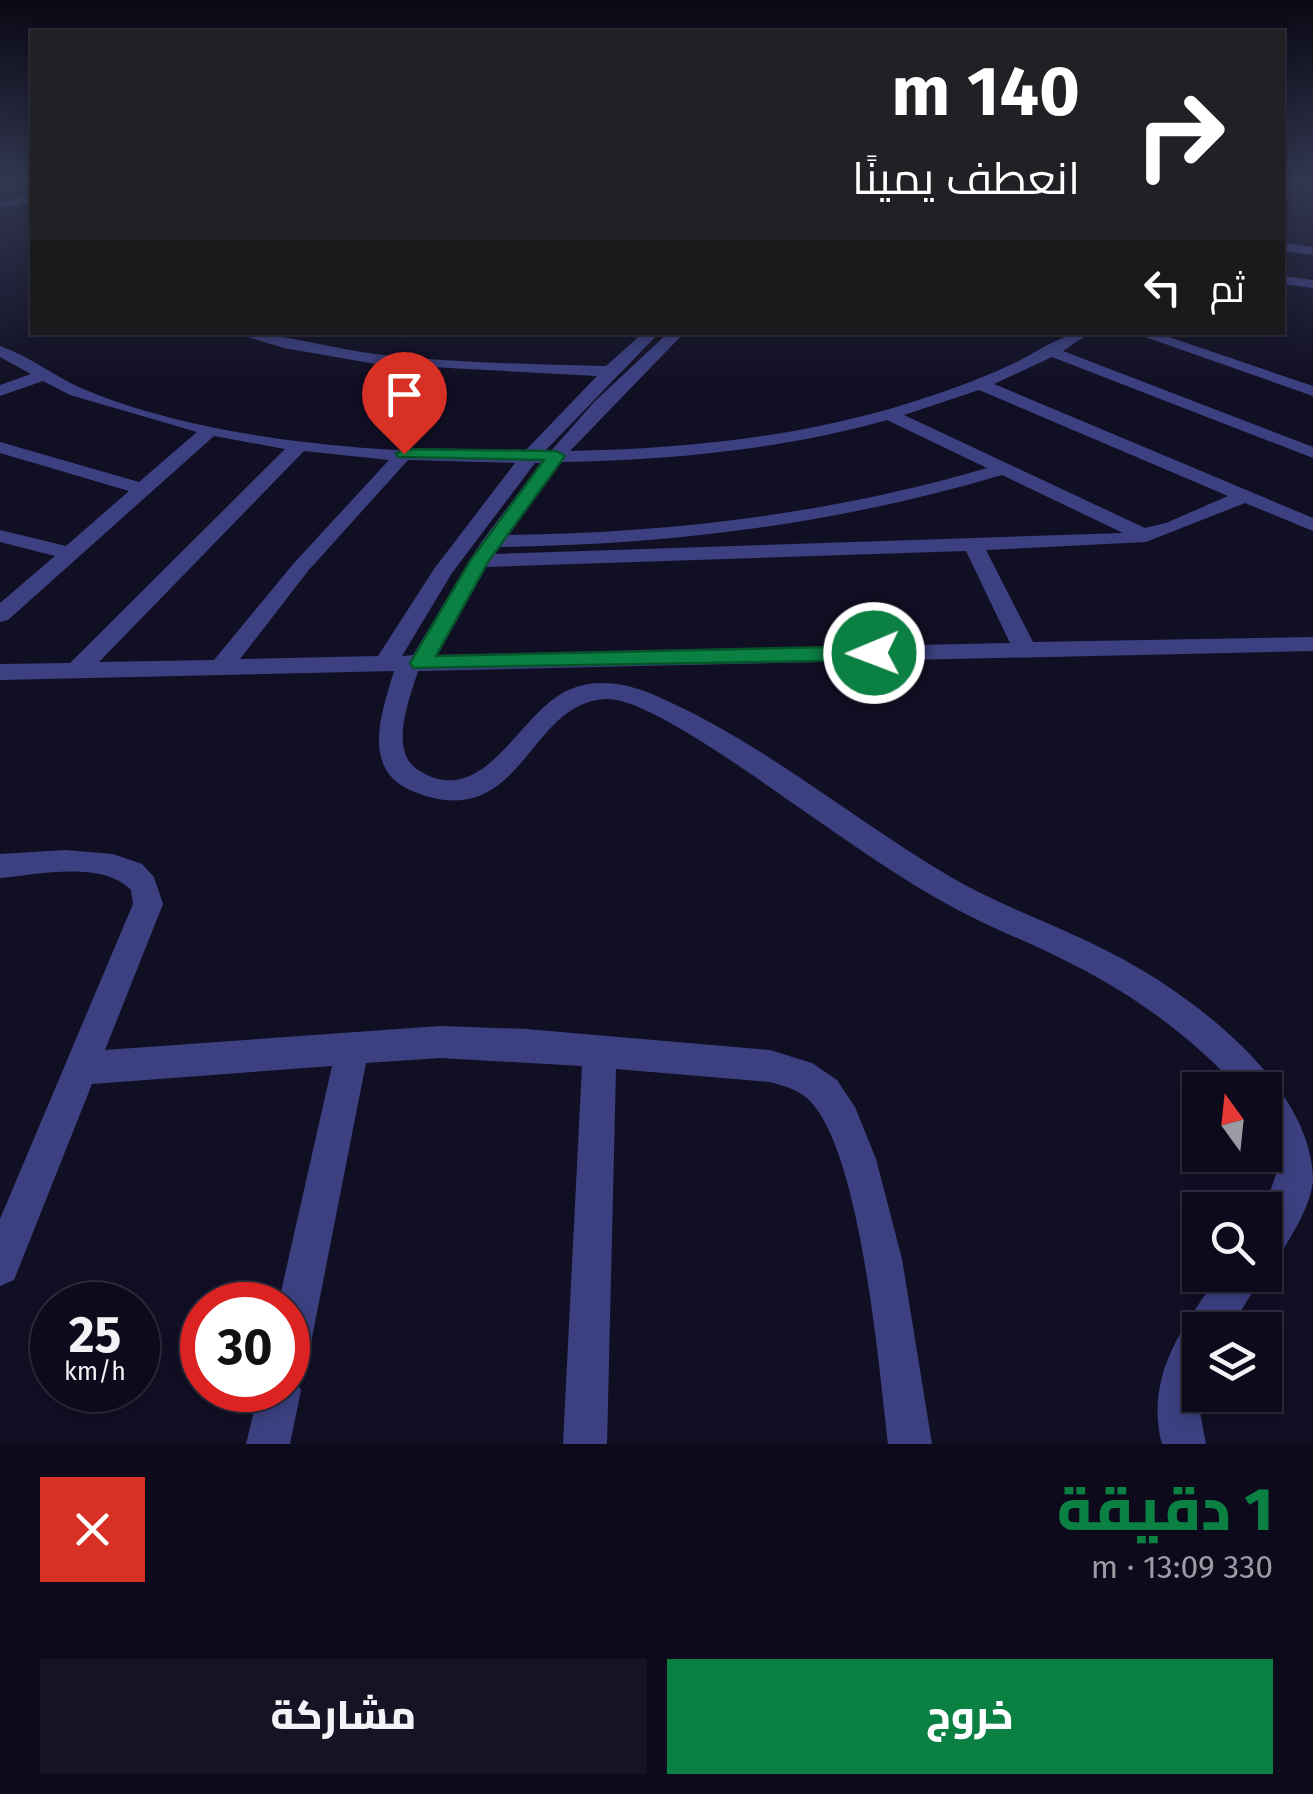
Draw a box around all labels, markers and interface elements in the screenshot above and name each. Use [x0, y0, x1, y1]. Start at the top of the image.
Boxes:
text: 140 m [891, 50, 1080, 134]
icon: right [1115, 70, 1245, 200]
text: انعطف يمينًا [852, 152, 1080, 206]
icon: left [1135, 260, 1190, 315]
text: ثم [1210, 266, 1245, 312]
pin [362, 352, 447, 455]
icon: arrive [377, 367, 432, 422]
position arrow [822, 601, 926, 705]
north arrow [1182, 1072, 1282, 1172]
map controls [1182, 1072, 1282, 1412]
button: search [1182, 1192, 1282, 1292]
speed limit sign: 30 [180, 1282, 310, 1412]
text: 25 [69, 1305, 121, 1365]
button: layers [1182, 1312, 1282, 1412]
text: km/h [64, 1357, 126, 1387]
text: 1 دقيقة [1057, 1474, 1273, 1546]
button: close [40, 1477, 145, 1582]
text: 330 m · 13:09 [1091, 1548, 1273, 1586]
button: مشاركة [40, 1659, 647, 1774]
button: خروج [667, 1659, 1273, 1774]

